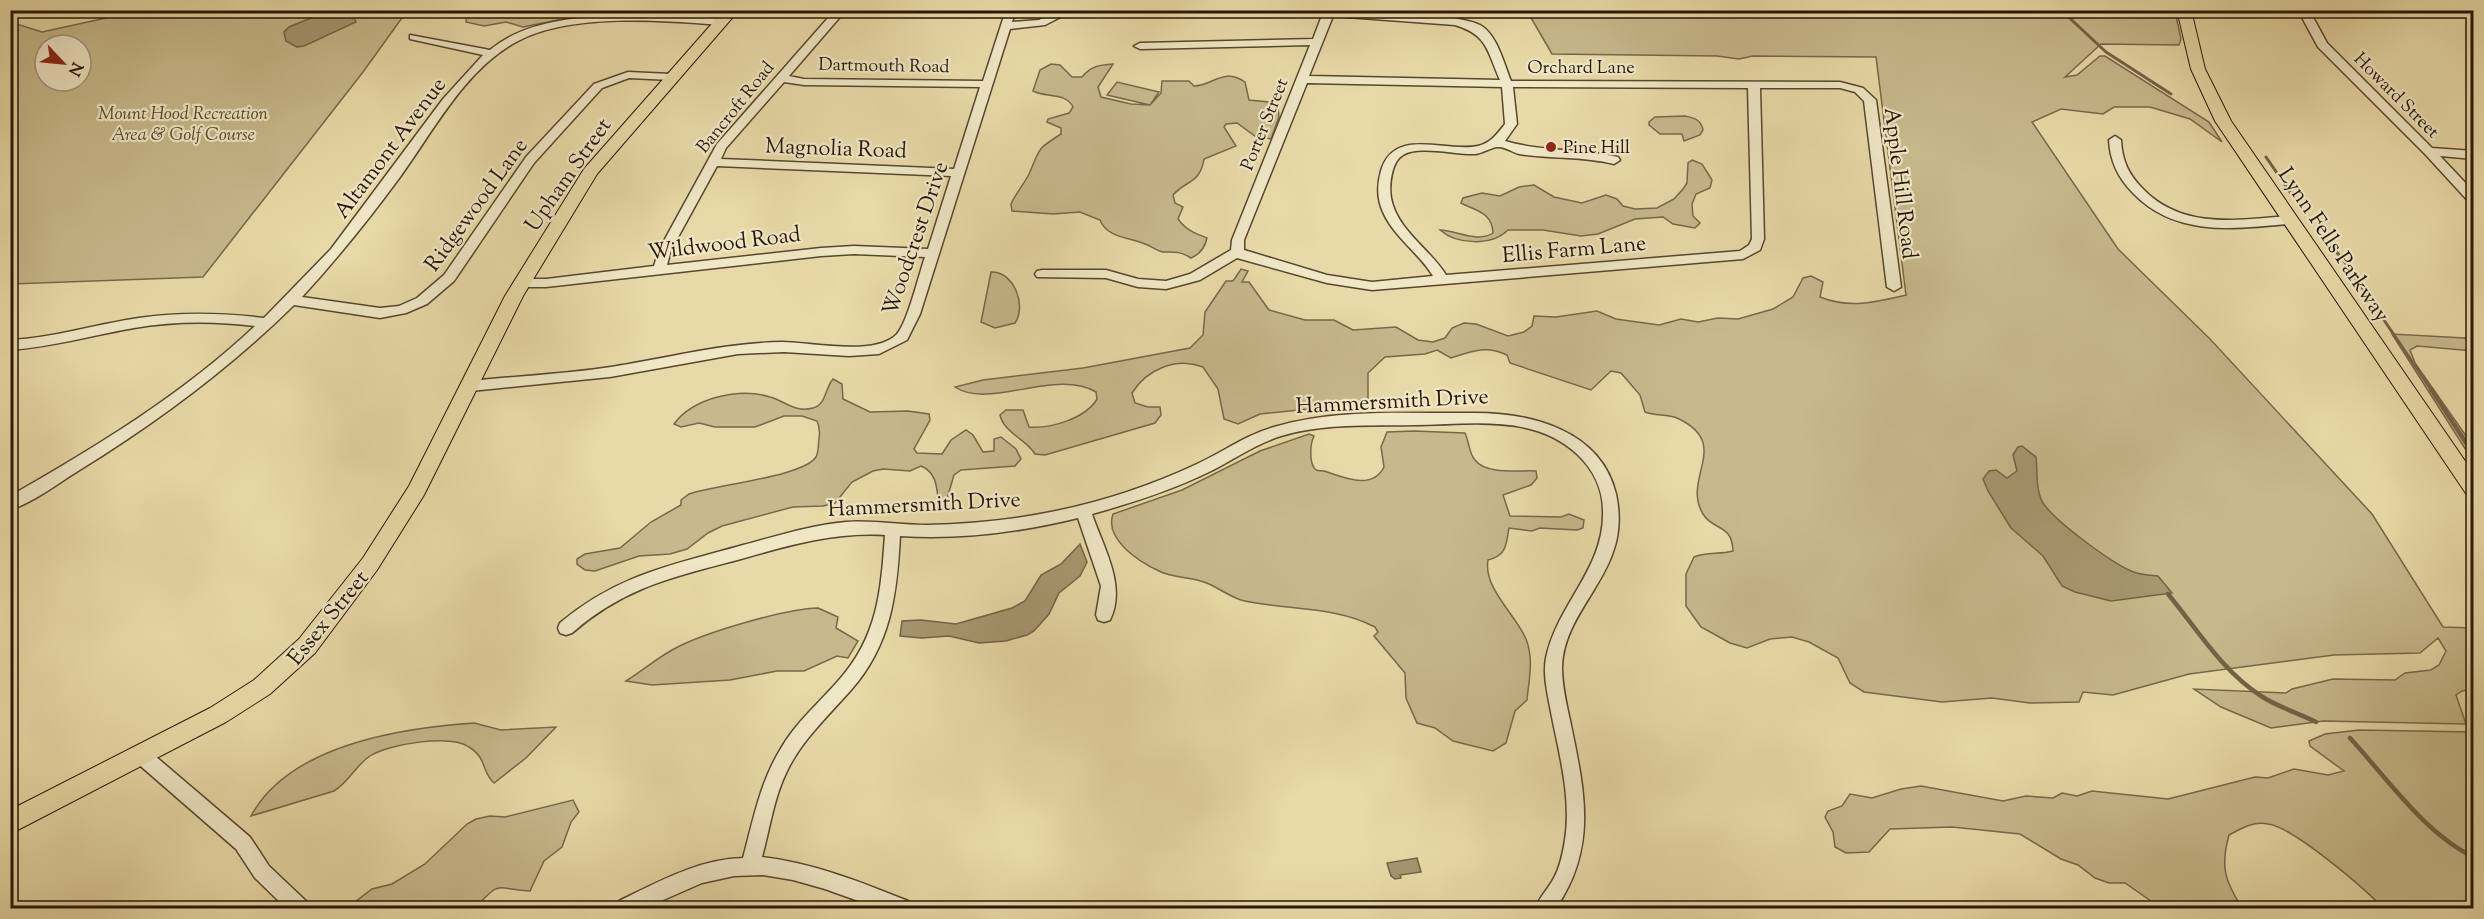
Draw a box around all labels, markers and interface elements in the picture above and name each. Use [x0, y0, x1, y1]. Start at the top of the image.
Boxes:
north arrow [33, 33, 93, 93]
street label: Howard Street [2347, 48, 2444, 145]
street label: Dartmouth Road [818, 53, 950, 81]
street label: Orchard Lane [1527, 56, 1635, 82]
street label: Bancroft Road [691, 57, 782, 160]
text: N [61, 58, 87, 79]
street label: Altamont Avenue [327, 71, 455, 226]
street label: Porter Street [1236, 75, 1296, 175]
park label: Mount Hood Recreation Area & Golf Course [98, 102, 269, 149]
street label: Apple Hill Road [1874, 106, 1924, 261]
street label: Upham Street [518, 112, 621, 239]
street label: Ridgewood Lane [418, 132, 537, 279]
street label: Magnolia Road [764, 132, 907, 168]
place label: Pine Hill [1563, 136, 1630, 162]
marker: Pine Hill [1544, 140, 1558, 154]
street label: Woodcrest Drive [876, 158, 958, 320]
street label: Lynn Fells Parkway [2269, 162, 2396, 330]
street label: Wildwood Road [646, 220, 803, 270]
street label: Ellis Farm Lane [1501, 229, 1648, 273]
street label: Hammersmith Drive [1295, 382, 1489, 424]
street label: Hammersmith Drive [827, 485, 1021, 527]
street label: Essex Street [281, 564, 378, 673]

